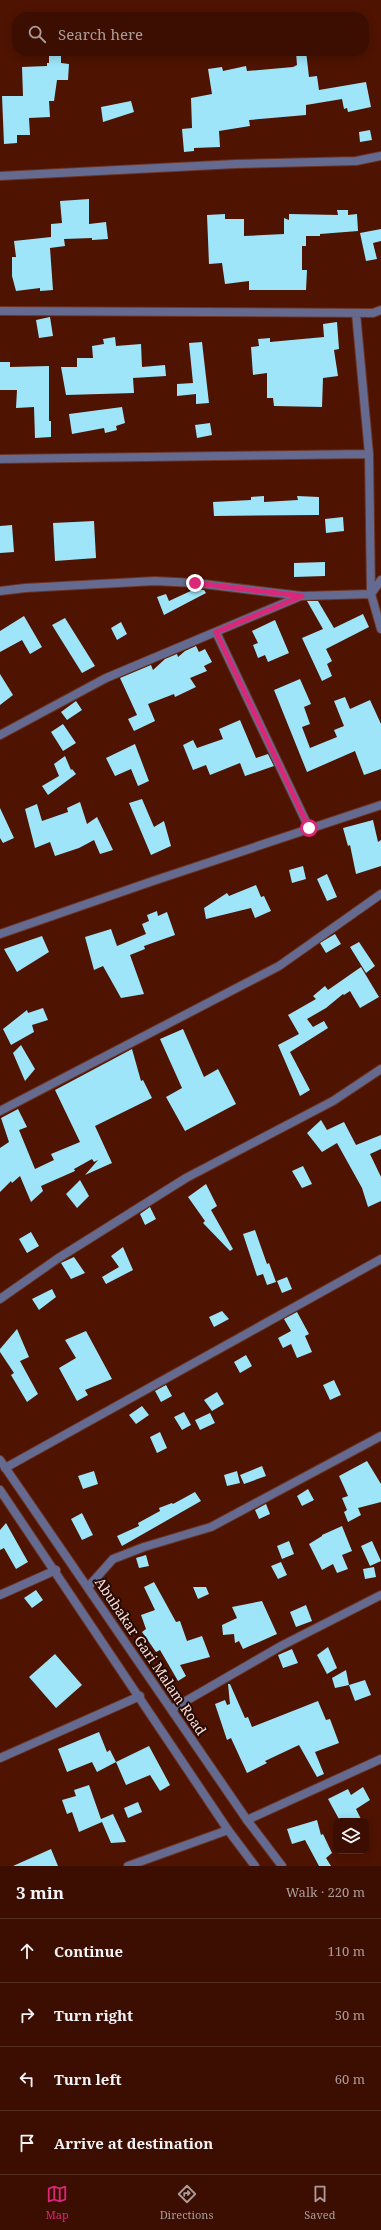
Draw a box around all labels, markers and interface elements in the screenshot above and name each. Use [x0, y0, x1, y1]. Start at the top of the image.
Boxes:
search box [12, 12, 369, 56]
icon: search [26, 23, 48, 45]
text: Search here [58, 24, 143, 44]
route end [186, 574, 204, 592]
route start [300, 819, 318, 837]
street label: Abubakar Gari Malam Road [91, 1573, 211, 1739]
map controls [333, 1818, 369, 1854]
button: layers [333, 1818, 369, 1854]
text: 3 min [16, 1881, 64, 1904]
text: Walk · 220 m [286, 1883, 365, 1901]
icon: ahead [16, 1940, 38, 1962]
text: Continue [54, 1941, 123, 1961]
text: 110 m [328, 1942, 365, 1960]
icon: right [16, 2004, 38, 2026]
text: Turn right [54, 2005, 133, 2025]
text: 50 m [335, 2006, 365, 2024]
icon: left [16, 2068, 38, 2090]
text: Turn left [54, 2069, 122, 2089]
text: 60 m [335, 2070, 365, 2088]
icon: arrive [16, 2132, 38, 2154]
text: Arrive at destination [54, 2133, 213, 2153]
tab: Map [45, 2183, 69, 2222]
tab: Directions [160, 2183, 213, 2222]
tab: Saved [304, 2183, 336, 2222]

